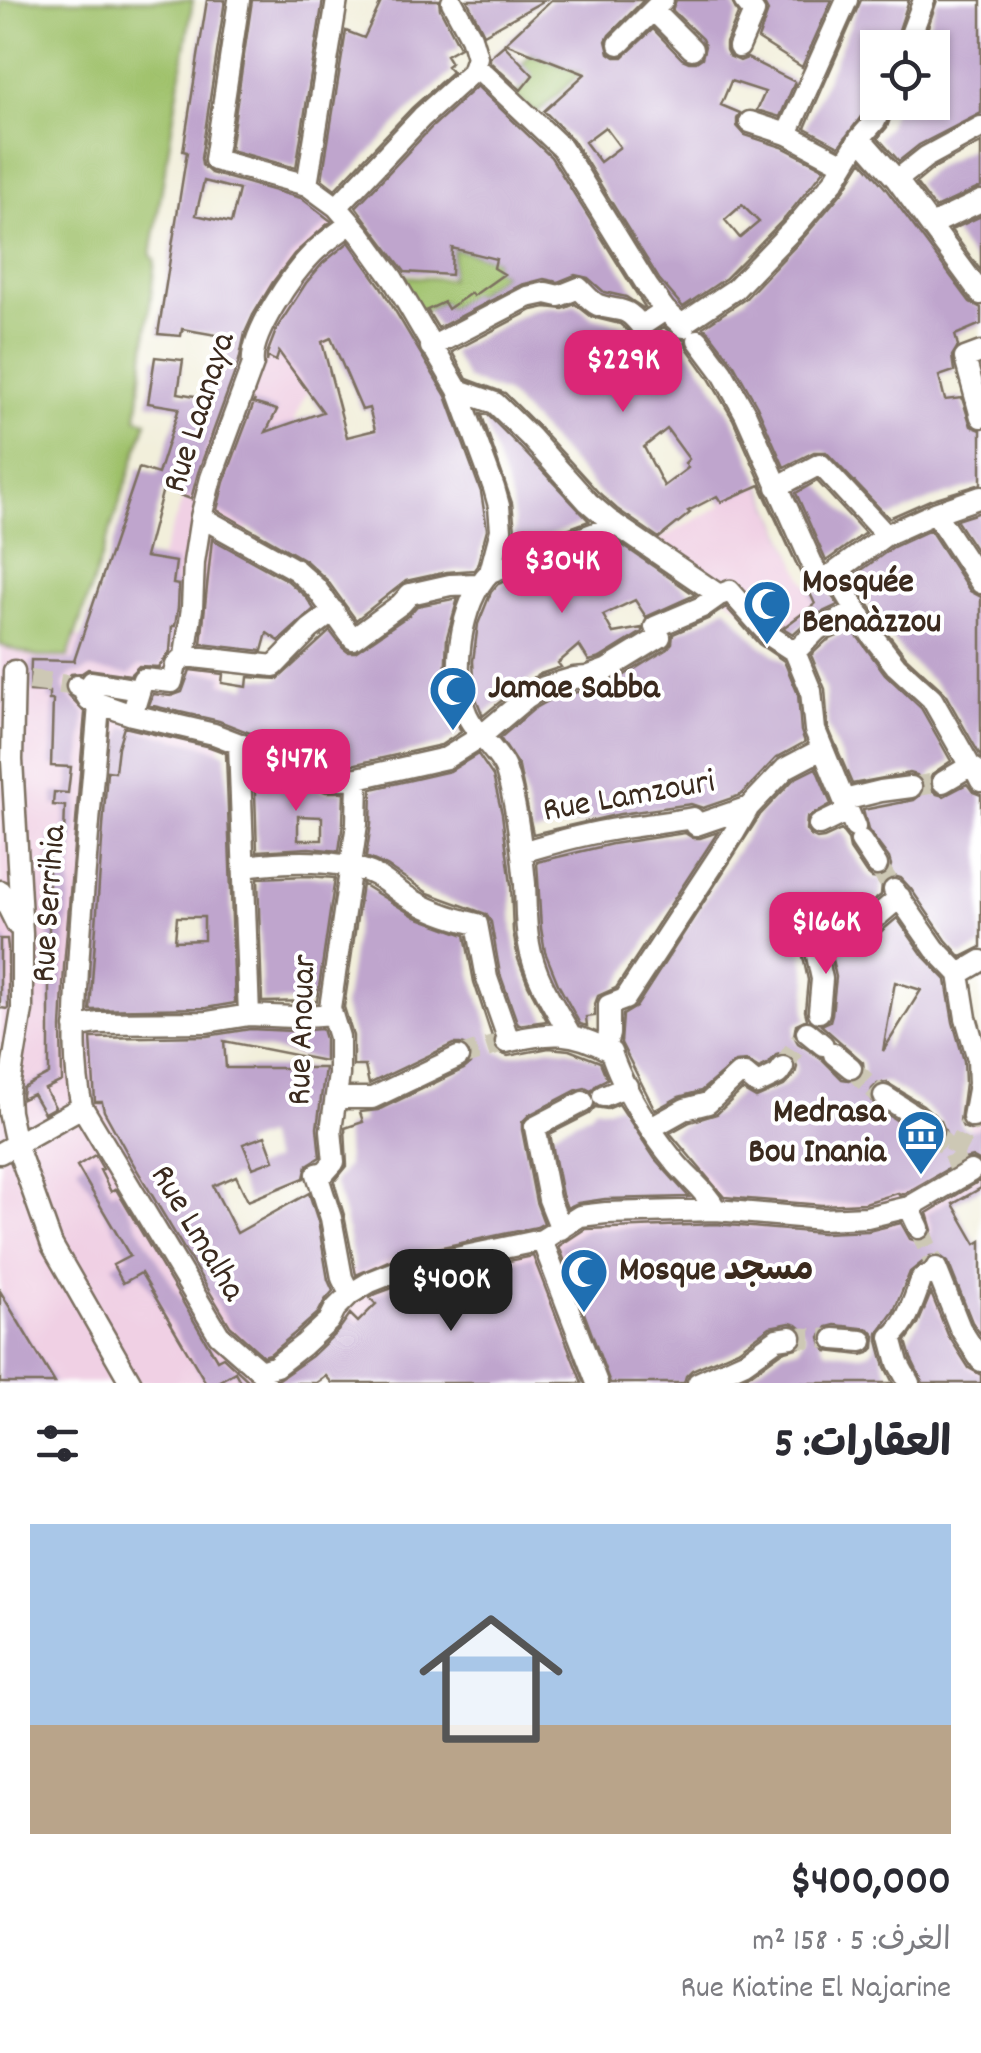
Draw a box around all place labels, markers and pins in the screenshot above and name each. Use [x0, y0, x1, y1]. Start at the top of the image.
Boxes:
pin: $229K [553, 330, 693, 415]
pin: $304K [492, 531, 632, 616]
place label: Mosquée Benaàzzou [802, 559, 941, 649]
mosque icon: Mosquée Benaàzzou [741, 578, 793, 646]
mosque icon: Jamae Sabba [427, 664, 479, 732]
place label: Jamae Sabba [488, 665, 661, 715]
pin: $147K [226, 729, 366, 814]
pin: $166K [756, 892, 896, 977]
place label: Medrasa Bou Inania [748, 1089, 888, 1179]
museum icon: Medrasa Bou Inania [895, 1108, 947, 1176]
mosque icon: Mosque مسجد [558, 1246, 610, 1314]
place label: Mosque مسجد [619, 1247, 814, 1297]
pin: $400K [381, 1249, 521, 1334]

